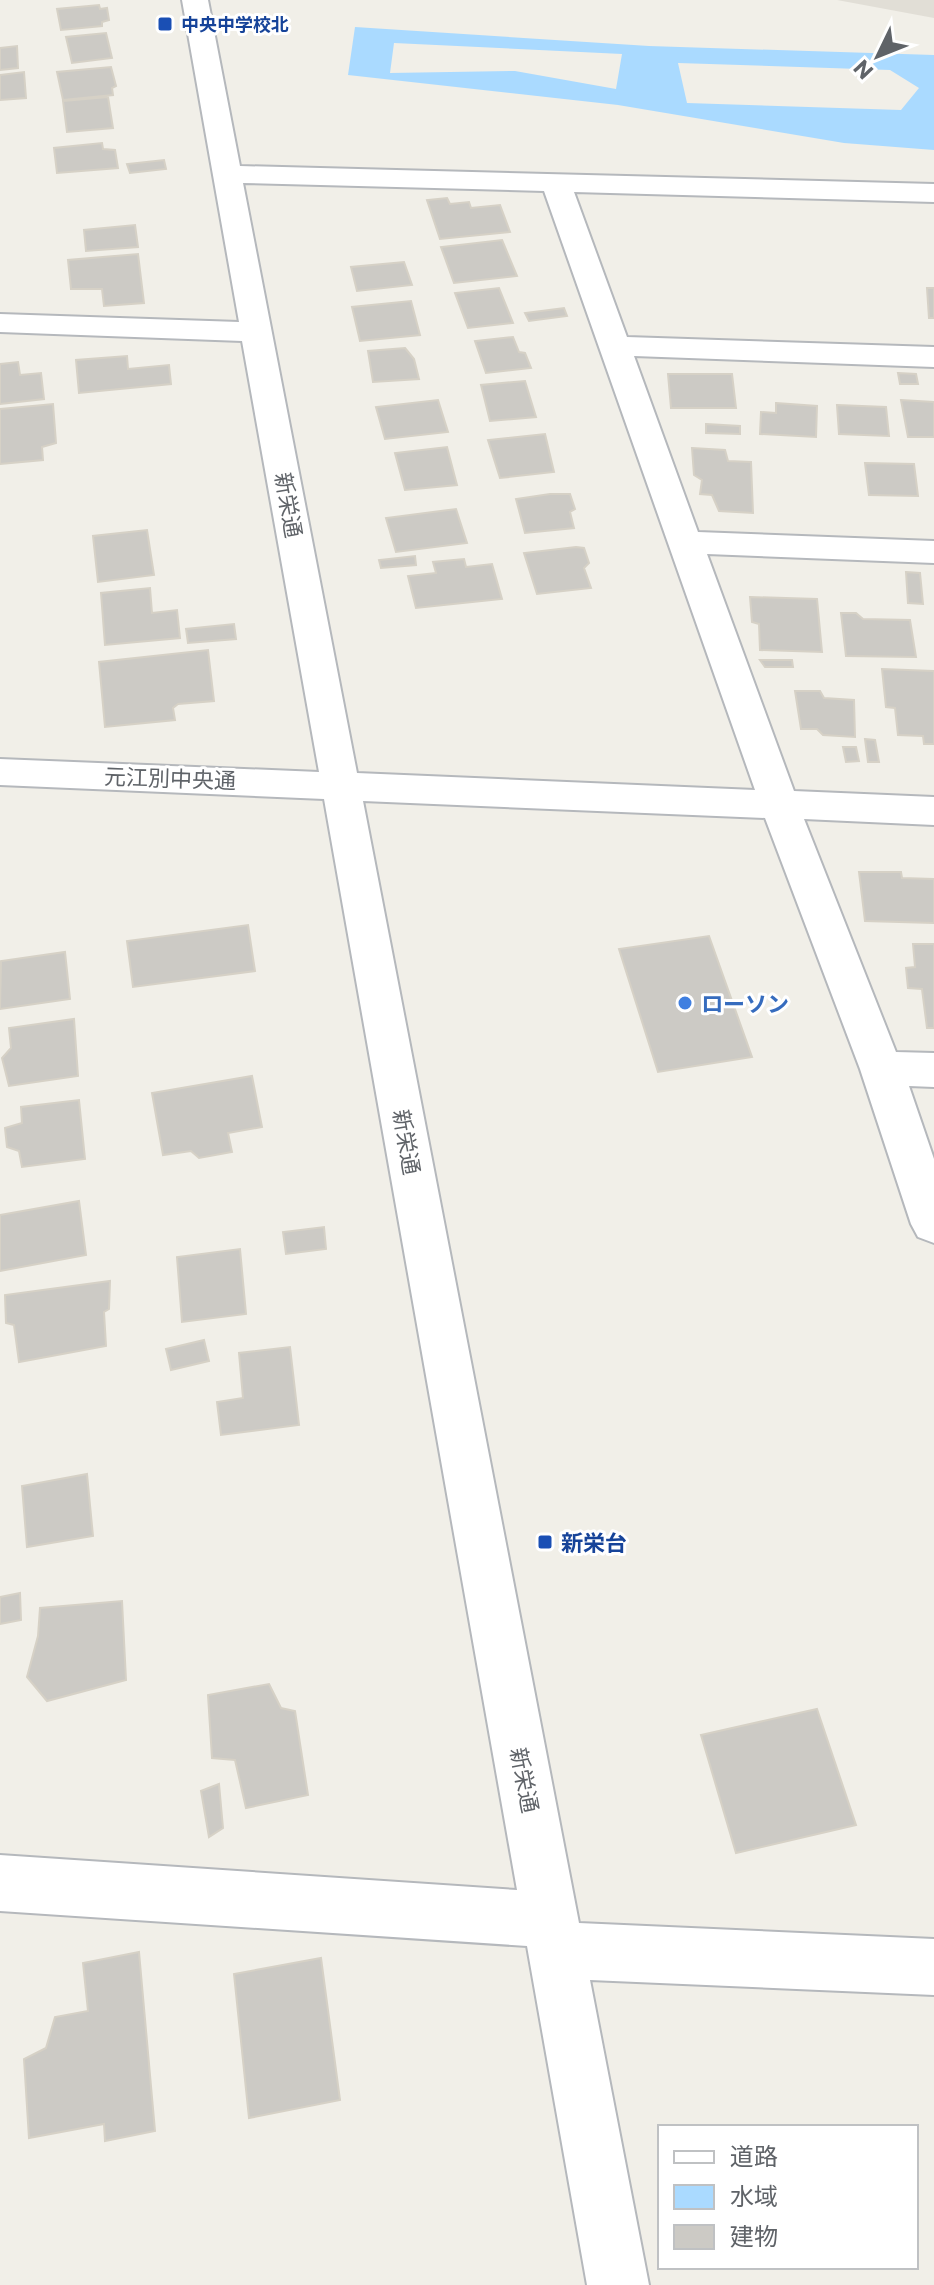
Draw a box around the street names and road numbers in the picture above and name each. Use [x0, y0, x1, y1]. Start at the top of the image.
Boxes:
street label: 新栄通 [270, 470, 308, 540]
street label: 元江別中央通 [104, 762, 236, 794]
street label: 新栄通 [388, 1107, 426, 1177]
street label: 新栄通 [505, 1745, 545, 1815]

